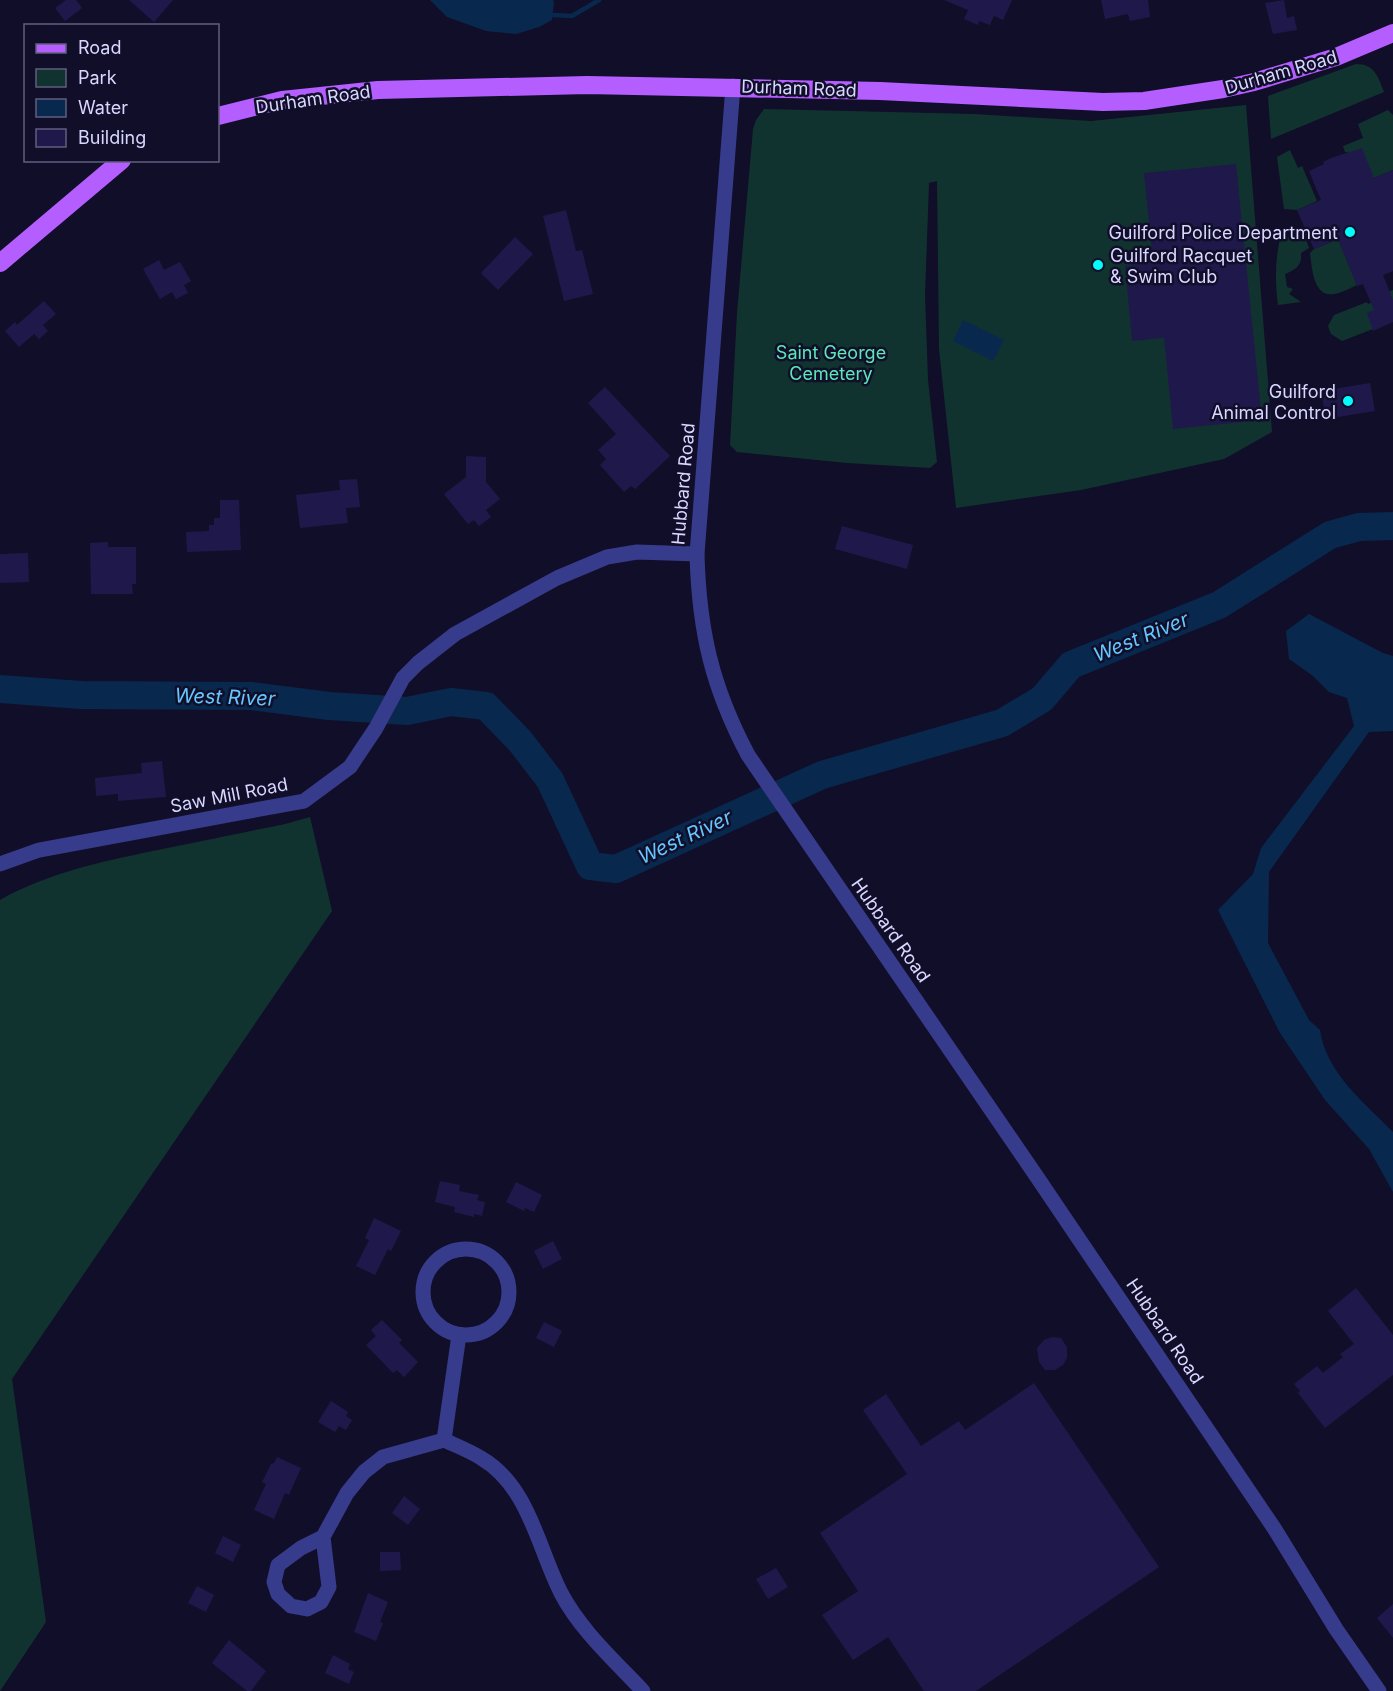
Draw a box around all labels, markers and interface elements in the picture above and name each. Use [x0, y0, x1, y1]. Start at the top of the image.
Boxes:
legend [24, 24, 219, 162]
text: Road [78, 37, 121, 58]
street label: Durham Road [1222, 46, 1340, 98]
text: Park [78, 67, 117, 88]
street label: Durham Road [741, 75, 857, 101]
street label: Durham Road [254, 81, 372, 117]
text: Water [78, 97, 128, 118]
text: Building [78, 127, 146, 148]
place label: Guilford Police Department [1108, 222, 1338, 243]
marker: Guilford Police Department [1343, 225, 1357, 239]
place label: Guilford Racquet & Swim Club [1110, 245, 1252, 287]
marker: Guilford Racquet & Swim Club [1091, 258, 1105, 272]
park label: Saint George Cemetery [776, 342, 886, 384]
place label: Guilford Animal Control [1211, 381, 1336, 423]
marker: Guilford Animal Control [1341, 394, 1355, 408]
street label: Hubbard Road [667, 422, 699, 546]
water label: West River [1090, 607, 1193, 667]
water label: West River [174, 683, 276, 711]
street label: Saw Mill Road [168, 773, 290, 817]
water label: West River [634, 805, 736, 869]
street label: Hubbard Road [847, 874, 935, 986]
street label: Hubbard Road [1122, 1274, 1208, 1388]

